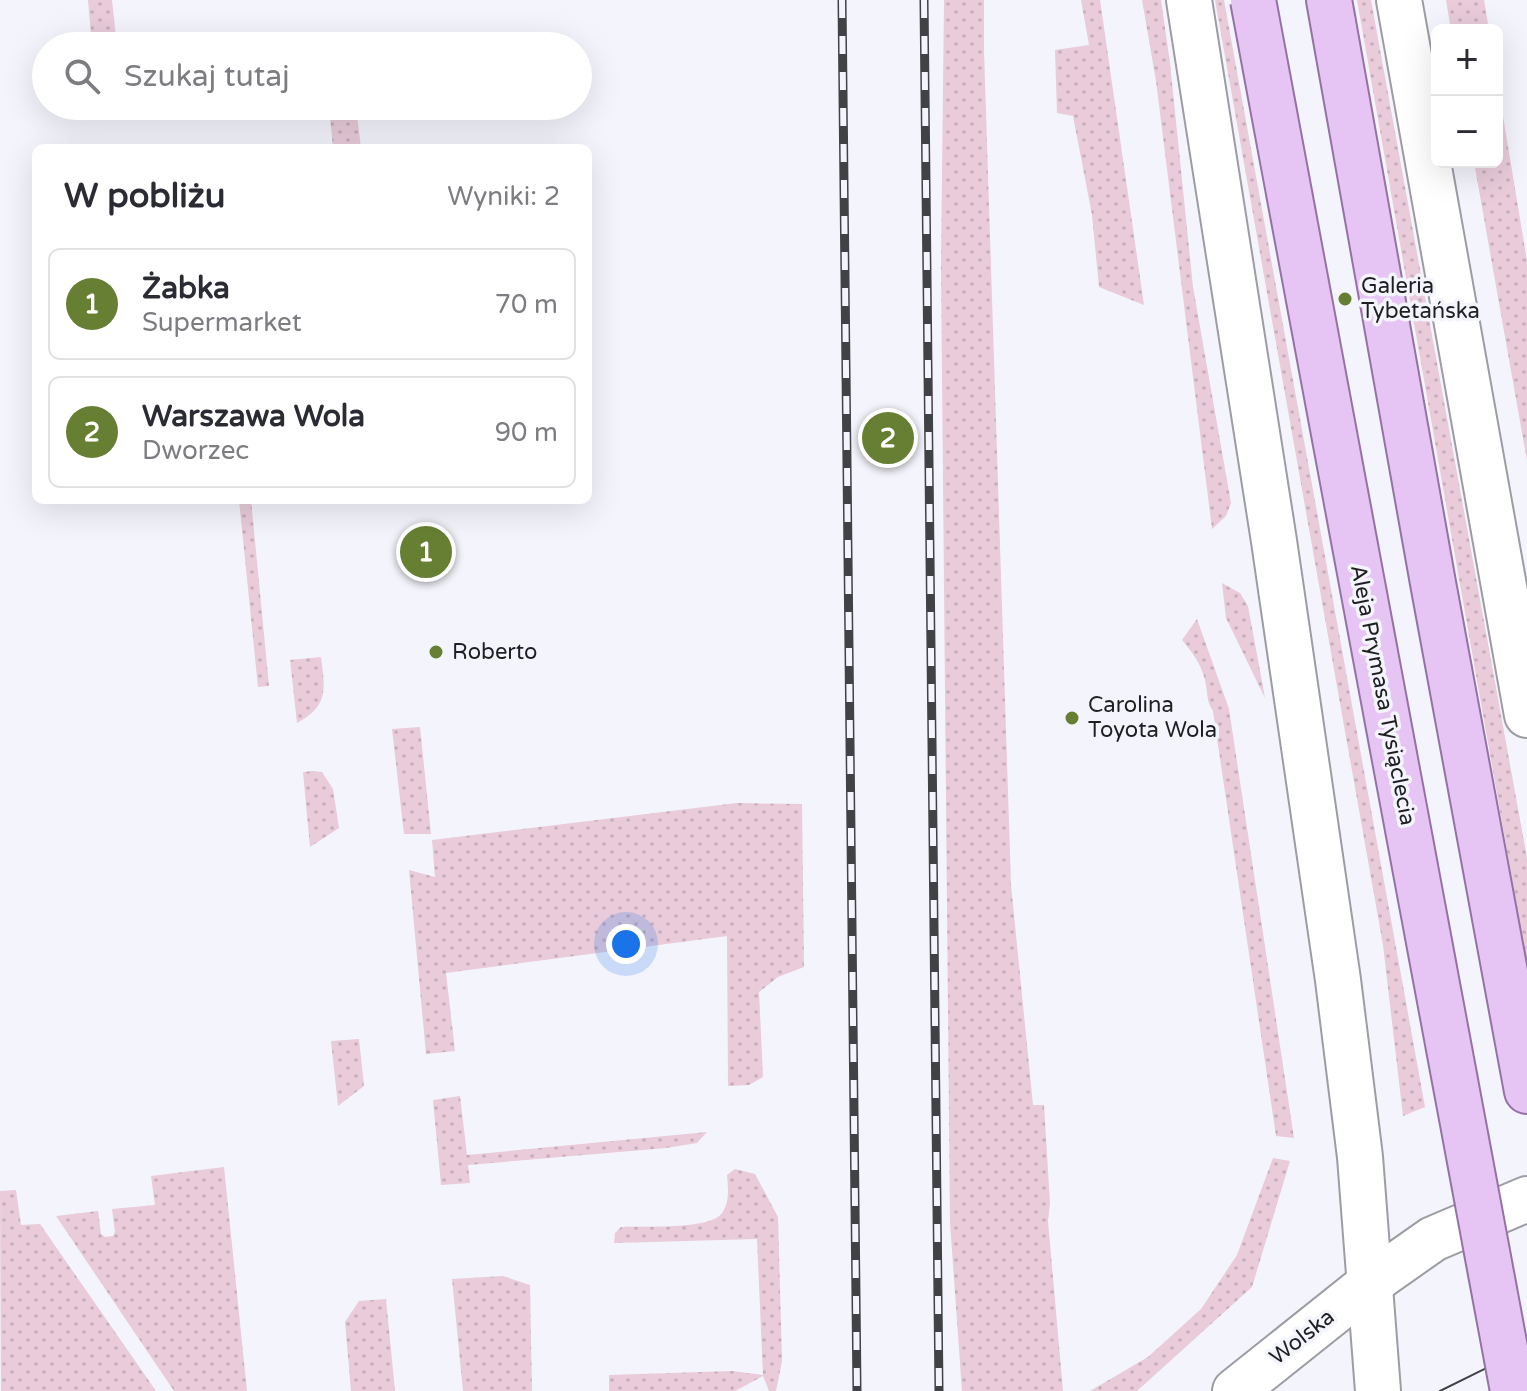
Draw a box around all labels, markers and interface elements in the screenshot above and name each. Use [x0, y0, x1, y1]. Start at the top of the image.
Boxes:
map controls [1431, 24, 1503, 168]
button: + [1431, 24, 1503, 96]
search box [32, 32, 592, 120]
icon: search [60, 54, 104, 98]
text: Szukaj tutaj [124, 58, 290, 95]
button: − [1431, 96, 1503, 168]
text: W pobliżu [64, 176, 225, 217]
text: Wyniki: 2 [447, 181, 560, 212]
text: Żabka [142, 270, 230, 307]
place label: Galeria Tybetańska [1361, 273, 1480, 324]
text: 1 [84, 289, 100, 320]
text: 70 m [495, 289, 558, 320]
marker: Galeria Tybetańska [1336, 290, 1354, 308]
text: Supermarket [142, 307, 302, 338]
text: Warszawa Wola [142, 398, 365, 435]
pin: 2 [862, 408, 914, 468]
text: 2 [84, 417, 100, 448]
text: 90 m [495, 417, 558, 448]
text: Dworzec [142, 435, 249, 466]
pin: 1 [400, 522, 452, 582]
street label: Aleja Prymasa Tysiąclecia [1345, 562, 1421, 828]
place label: Roberto [452, 639, 537, 665]
marker: Roberto [427, 643, 445, 661]
place label: Carolina Toyota Wola [1088, 692, 1217, 743]
marker: Carolina Toyota Wola [1063, 709, 1081, 727]
your location [606, 924, 646, 964]
street label: Wolska [1265, 1304, 1339, 1370]

